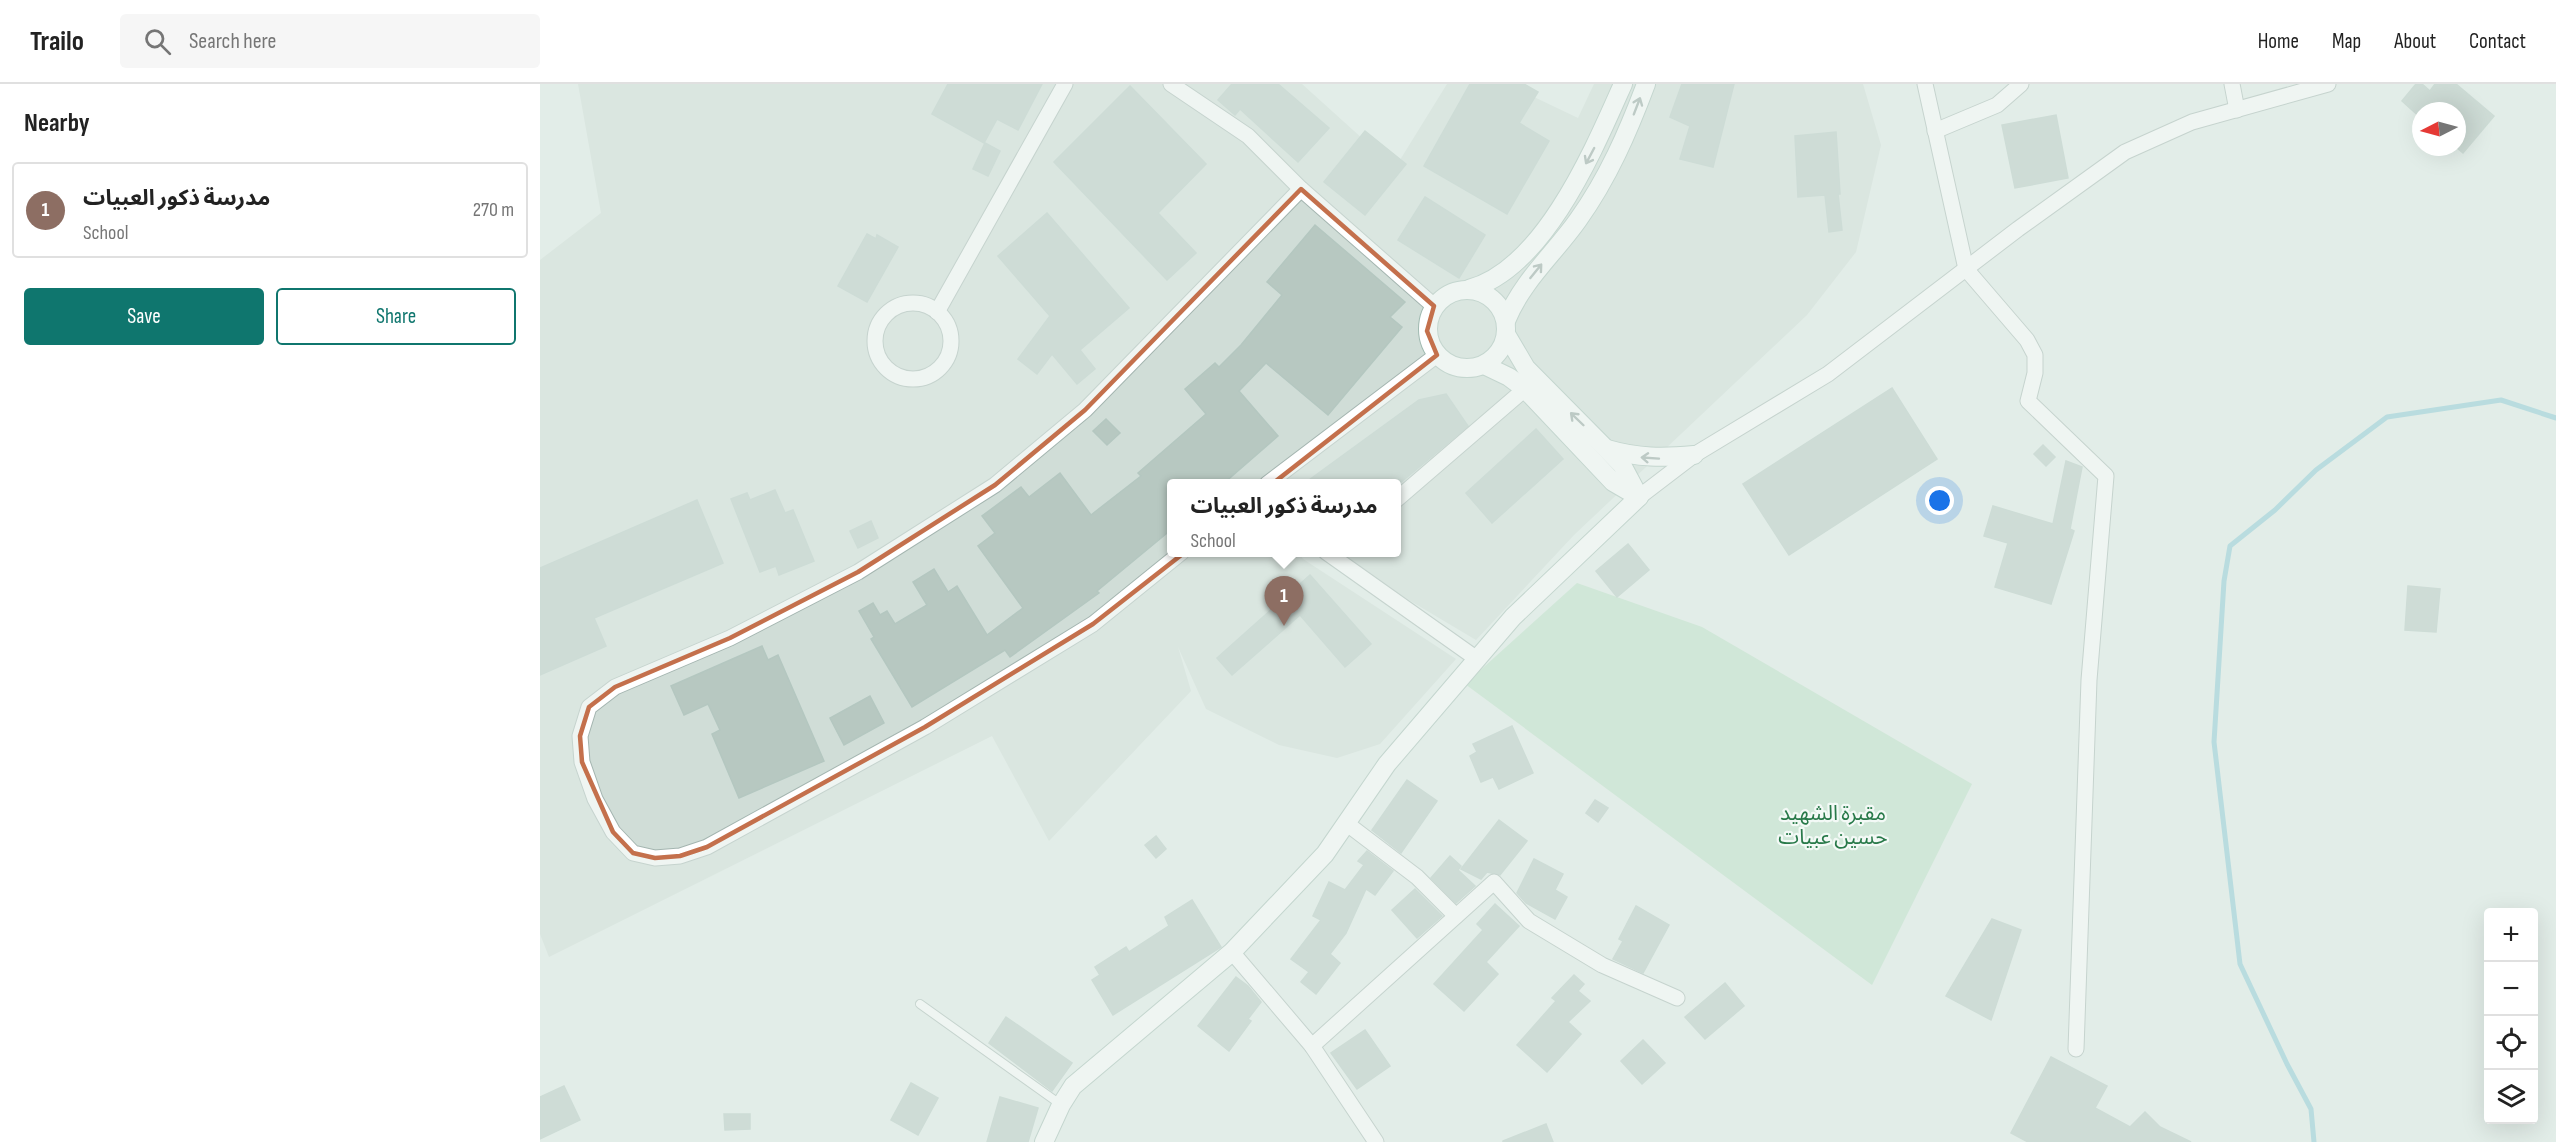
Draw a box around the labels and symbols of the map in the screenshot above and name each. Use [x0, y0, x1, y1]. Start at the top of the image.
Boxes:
one-way arrow [1633, 98, 1644, 116]
north arrow [2412, 102, 2466, 156]
one-way arrow [1584, 147, 1596, 164]
one-way arrow [1529, 263, 1542, 279]
one-way arrow [1570, 412, 1585, 427]
one-way arrow [1640, 452, 1660, 463]
your location [1925, 486, 1954, 515]
pin: 1 [1264, 576, 1304, 626]
park label: مقبرة الشهيد حسين عبيات [1778, 801, 1888, 850]

